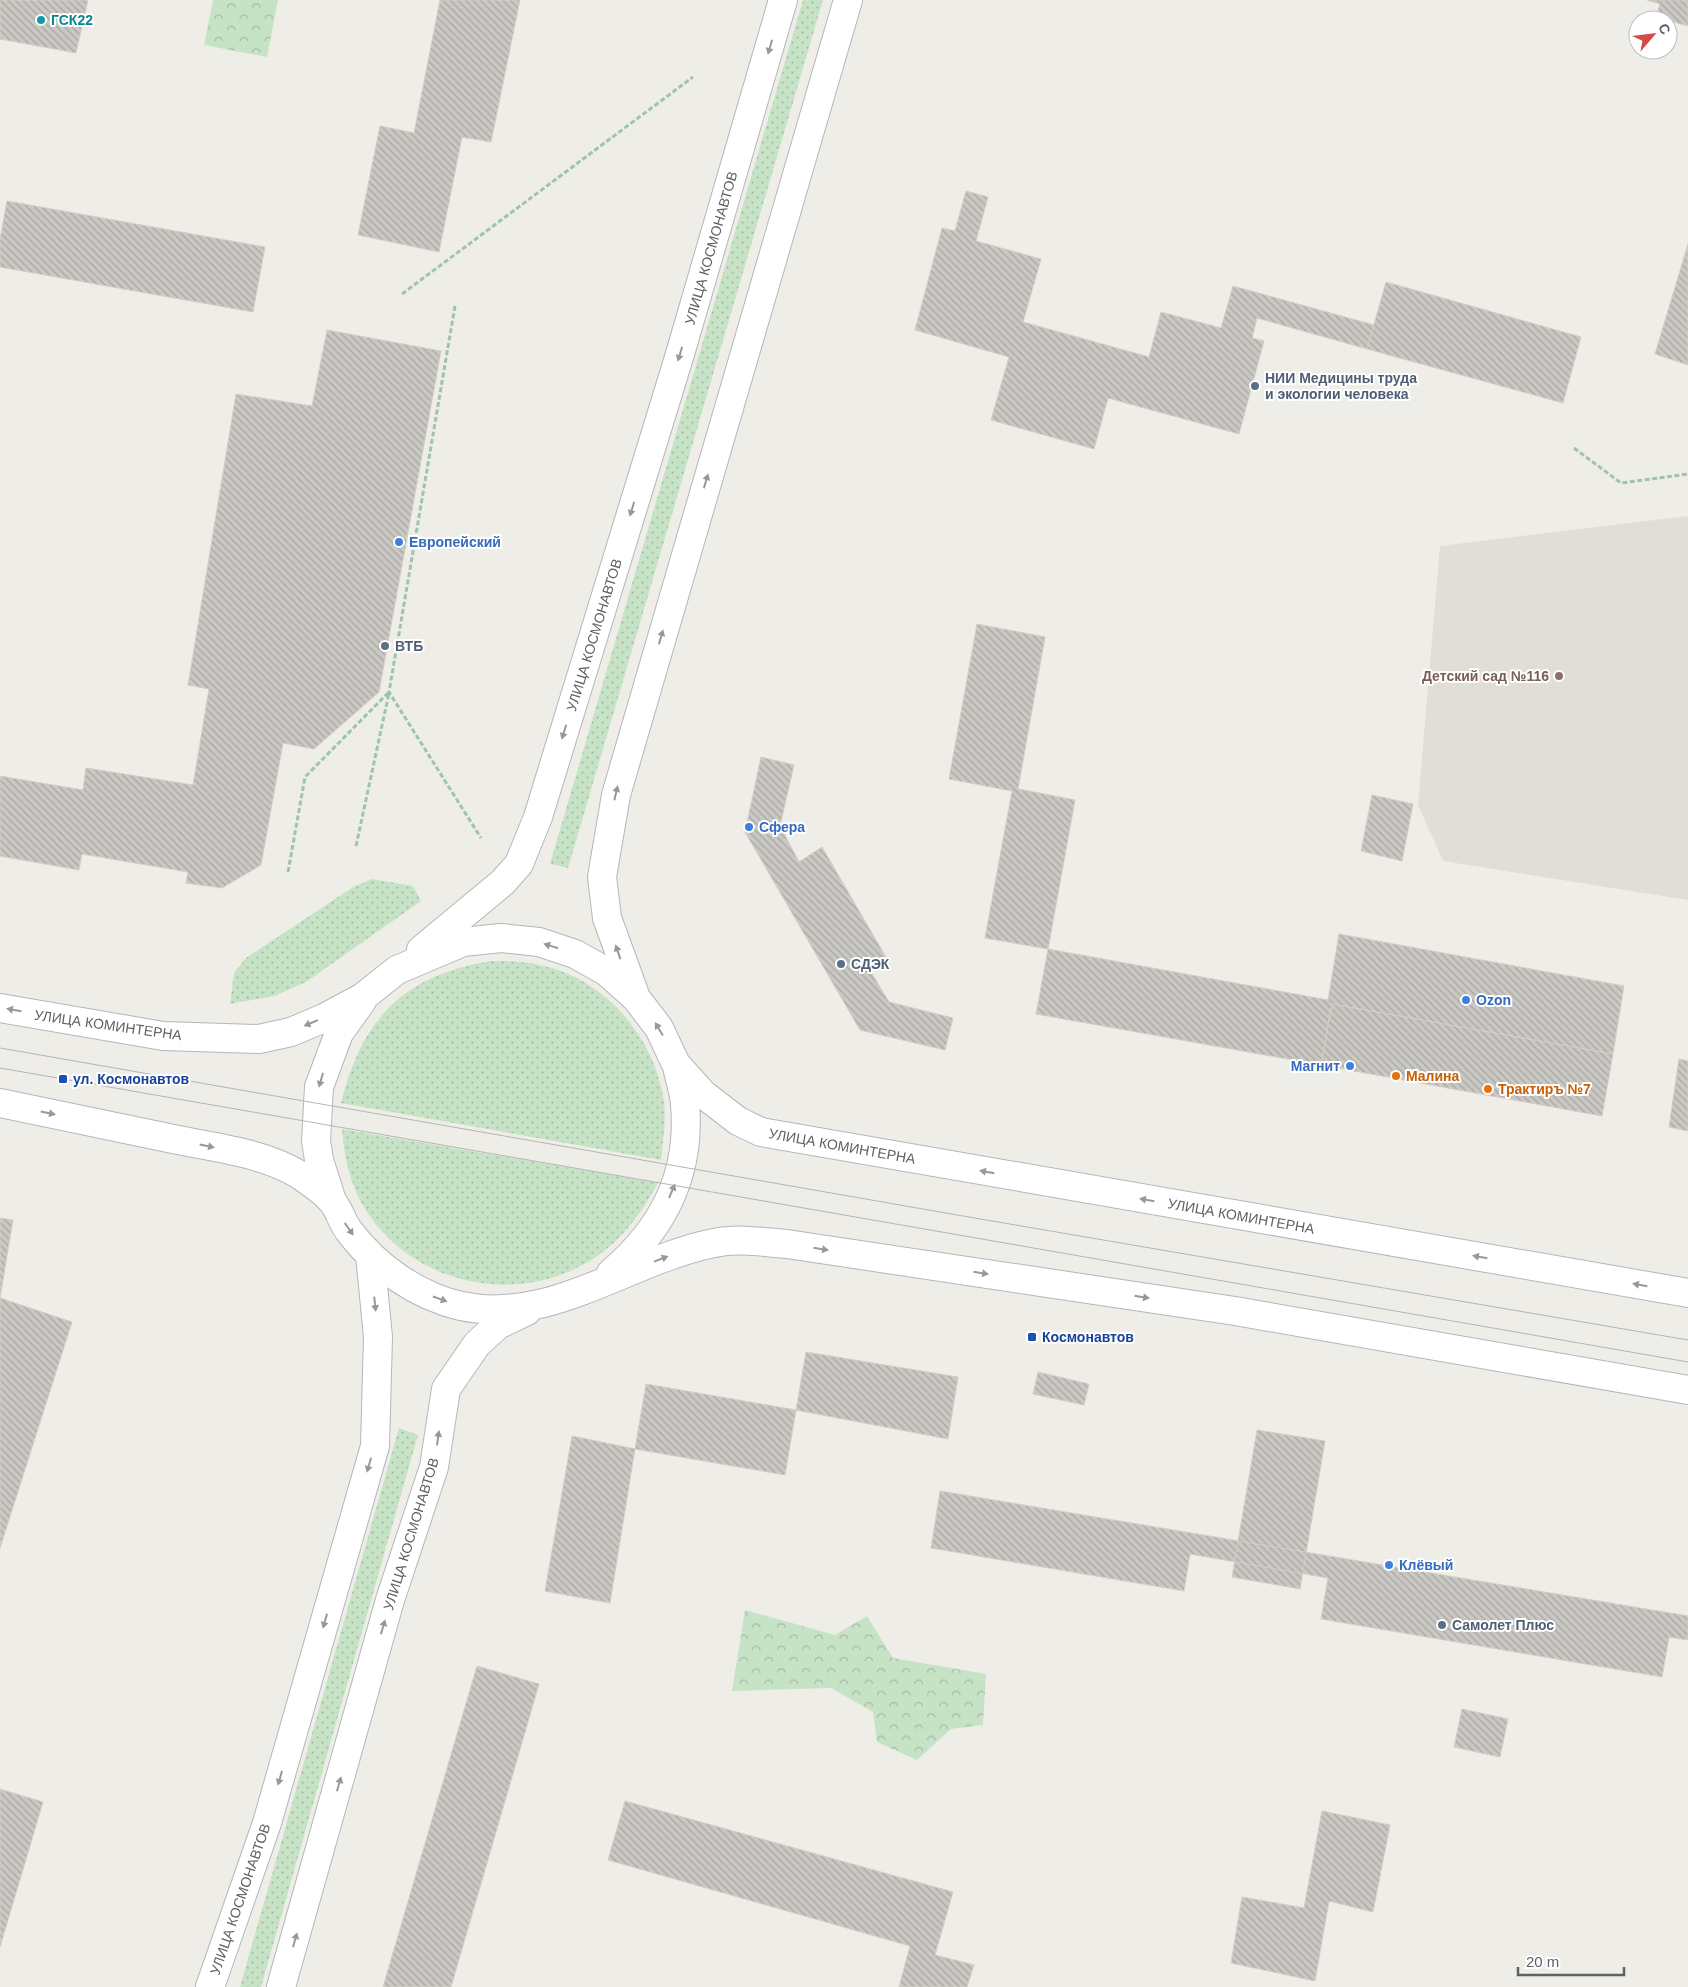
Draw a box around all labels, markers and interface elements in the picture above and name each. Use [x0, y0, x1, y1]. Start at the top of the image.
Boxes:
north arrow [1628, 10, 1678, 60]
place label: ГСК22 [51, 12, 93, 28]
marker: ГСК22 [35, 14, 47, 26]
text: С [1655, 21, 1674, 37]
one-way arrow [765, 39, 773, 54]
street label: УЛИЦА КОСМОНАВТОВ [681, 170, 741, 326]
one-way arrow [675, 347, 683, 362]
place label: НИИ Медицины труда и экологии человека [1265, 370, 1417, 402]
marker: НИИ Медицины труда и экологии человека [1249, 380, 1261, 392]
one-way arrow [702, 473, 710, 488]
one-way arrow [628, 502, 636, 517]
place label: Европейский [409, 534, 501, 550]
marker: Европейский [393, 536, 405, 548]
street label: УЛИЦА КОСМОНАВТОВ [563, 557, 625, 713]
one-way arrow [657, 629, 665, 644]
place label: ВТБ [395, 638, 423, 654]
marker: ВТБ [379, 640, 391, 652]
place label: Детский сад №116 [1422, 668, 1549, 684]
marker: Детский сад №116 [1553, 670, 1565, 682]
one-way arrow [560, 724, 568, 739]
one-way arrow [612, 785, 620, 800]
place label: Сфера [759, 819, 805, 835]
marker: Сфера [743, 821, 755, 833]
one-way arrow [543, 942, 558, 949]
one-way arrow [614, 945, 621, 960]
place label: СДЭК [851, 956, 890, 972]
marker: СДЭК [835, 958, 847, 970]
place label: Ozon [1476, 992, 1511, 1008]
marker: Ozon [1460, 994, 1472, 1006]
one-way arrow [5, 1006, 21, 1014]
street label: УЛИЦА КОМИНТЕРНА [33, 1007, 183, 1043]
one-way arrow [304, 1020, 319, 1028]
one-way arrow [654, 1023, 663, 1036]
place label: Магнит [1291, 1058, 1340, 1074]
marker: Магнит [1344, 1060, 1356, 1072]
place label: Малина [1406, 1068, 1460, 1084]
marker: Малина [1390, 1070, 1402, 1082]
place label: ул. Космонавтов [73, 1071, 190, 1087]
one-way arrow [317, 1072, 325, 1087]
marker: ул. Космонавтов [57, 1073, 69, 1085]
place label: Трактиръ №7 [1498, 1081, 1591, 1097]
marker: Трактиръ №7 [1482, 1083, 1494, 1095]
one-way arrow [40, 1109, 55, 1117]
street label: УЛИЦА КОМИНТЕРНА [767, 1125, 917, 1167]
one-way arrow [199, 1142, 214, 1150]
one-way arrow [979, 1167, 995, 1175]
one-way arrow [669, 1184, 677, 1198]
one-way arrow [1139, 1195, 1155, 1203]
street label: УЛИЦА КОМИНТЕРНА [1166, 1195, 1316, 1237]
one-way arrow [344, 1223, 354, 1236]
one-way arrow [813, 1245, 829, 1253]
one-way arrow [1471, 1253, 1487, 1261]
one-way arrow [654, 1255, 669, 1262]
one-way arrow [974, 1269, 990, 1277]
one-way arrow [1632, 1280, 1648, 1288]
one-way arrow [1134, 1294, 1150, 1302]
one-way arrow [433, 1295, 448, 1303]
one-way arrow [371, 1296, 379, 1312]
place label: Космонавтов [1042, 1329, 1134, 1345]
marker: Космонавтов [1026, 1331, 1038, 1343]
one-way arrow [435, 1430, 443, 1446]
street label: УЛИЦА КОСМОНАВТОВ [380, 1456, 442, 1612]
one-way arrow [365, 1458, 373, 1473]
place label: Клёвый [1399, 1557, 1453, 1573]
marker: Клёвый [1383, 1559, 1395, 1571]
one-way arrow [320, 1614, 328, 1629]
place label: Самолет Плюс [1452, 1617, 1554, 1633]
marker: Самолет Плюс [1436, 1619, 1448, 1631]
one-way arrow [379, 1620, 387, 1635]
one-way arrow [275, 1770, 283, 1785]
one-way arrow [335, 1776, 343, 1791]
street label: УЛИЦА КОСМОНАВТОВ [207, 1821, 273, 1977]
one-way arrow [291, 1932, 299, 1947]
scale bar [1518, 1944, 1624, 1976]
text: 20 m [1526, 1953, 1559, 1970]

